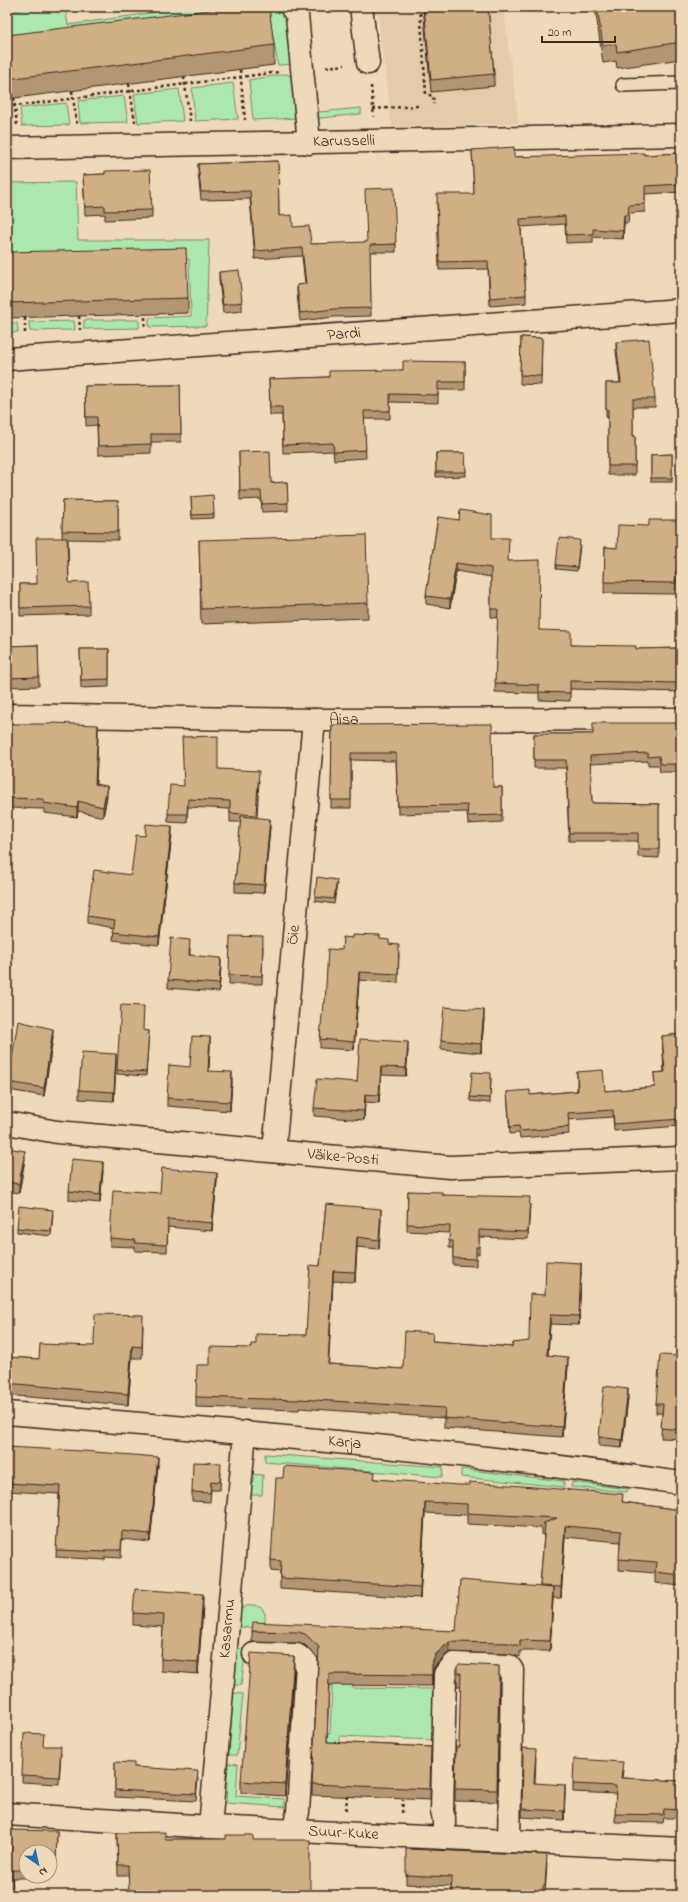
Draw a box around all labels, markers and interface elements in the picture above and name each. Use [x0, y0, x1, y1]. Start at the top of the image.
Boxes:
scale bar [542, 18, 615, 44]
text: 20 m [548, 24, 571, 42]
street label: Karusselli [313, 129, 375, 154]
street label: Pardi [326, 321, 362, 348]
street label: Aisa [329, 708, 359, 732]
street label: Õie [281, 923, 307, 946]
street label: Väike-Posti [305, 1142, 380, 1173]
street label: Karja [327, 1429, 362, 1456]
street label: Kasarmu [213, 1598, 242, 1660]
street label: Suur-Kuke [308, 1820, 380, 1847]
north arrow [18, 1844, 58, 1884]
text: N [35, 1863, 51, 1880]

